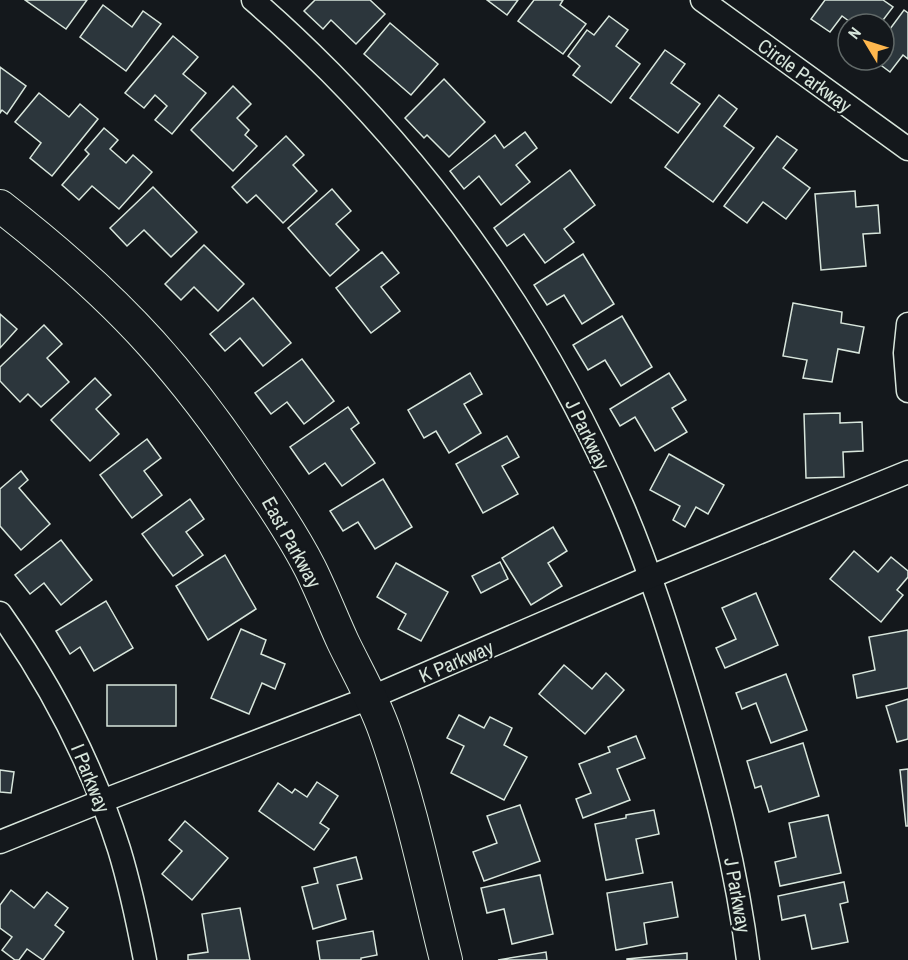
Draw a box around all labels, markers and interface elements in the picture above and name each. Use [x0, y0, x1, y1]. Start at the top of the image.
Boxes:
north arrow [836, 12, 896, 72]
text: N [843, 22, 866, 43]
street label: Circle Parkway [752, 32, 858, 119]
street label: J Parkway [559, 394, 617, 475]
street label: East Parkway [256, 492, 328, 593]
street label: K Parkway [415, 633, 498, 689]
street label: I Parkway [65, 740, 117, 817]
street label: J Parkway [718, 855, 758, 935]

